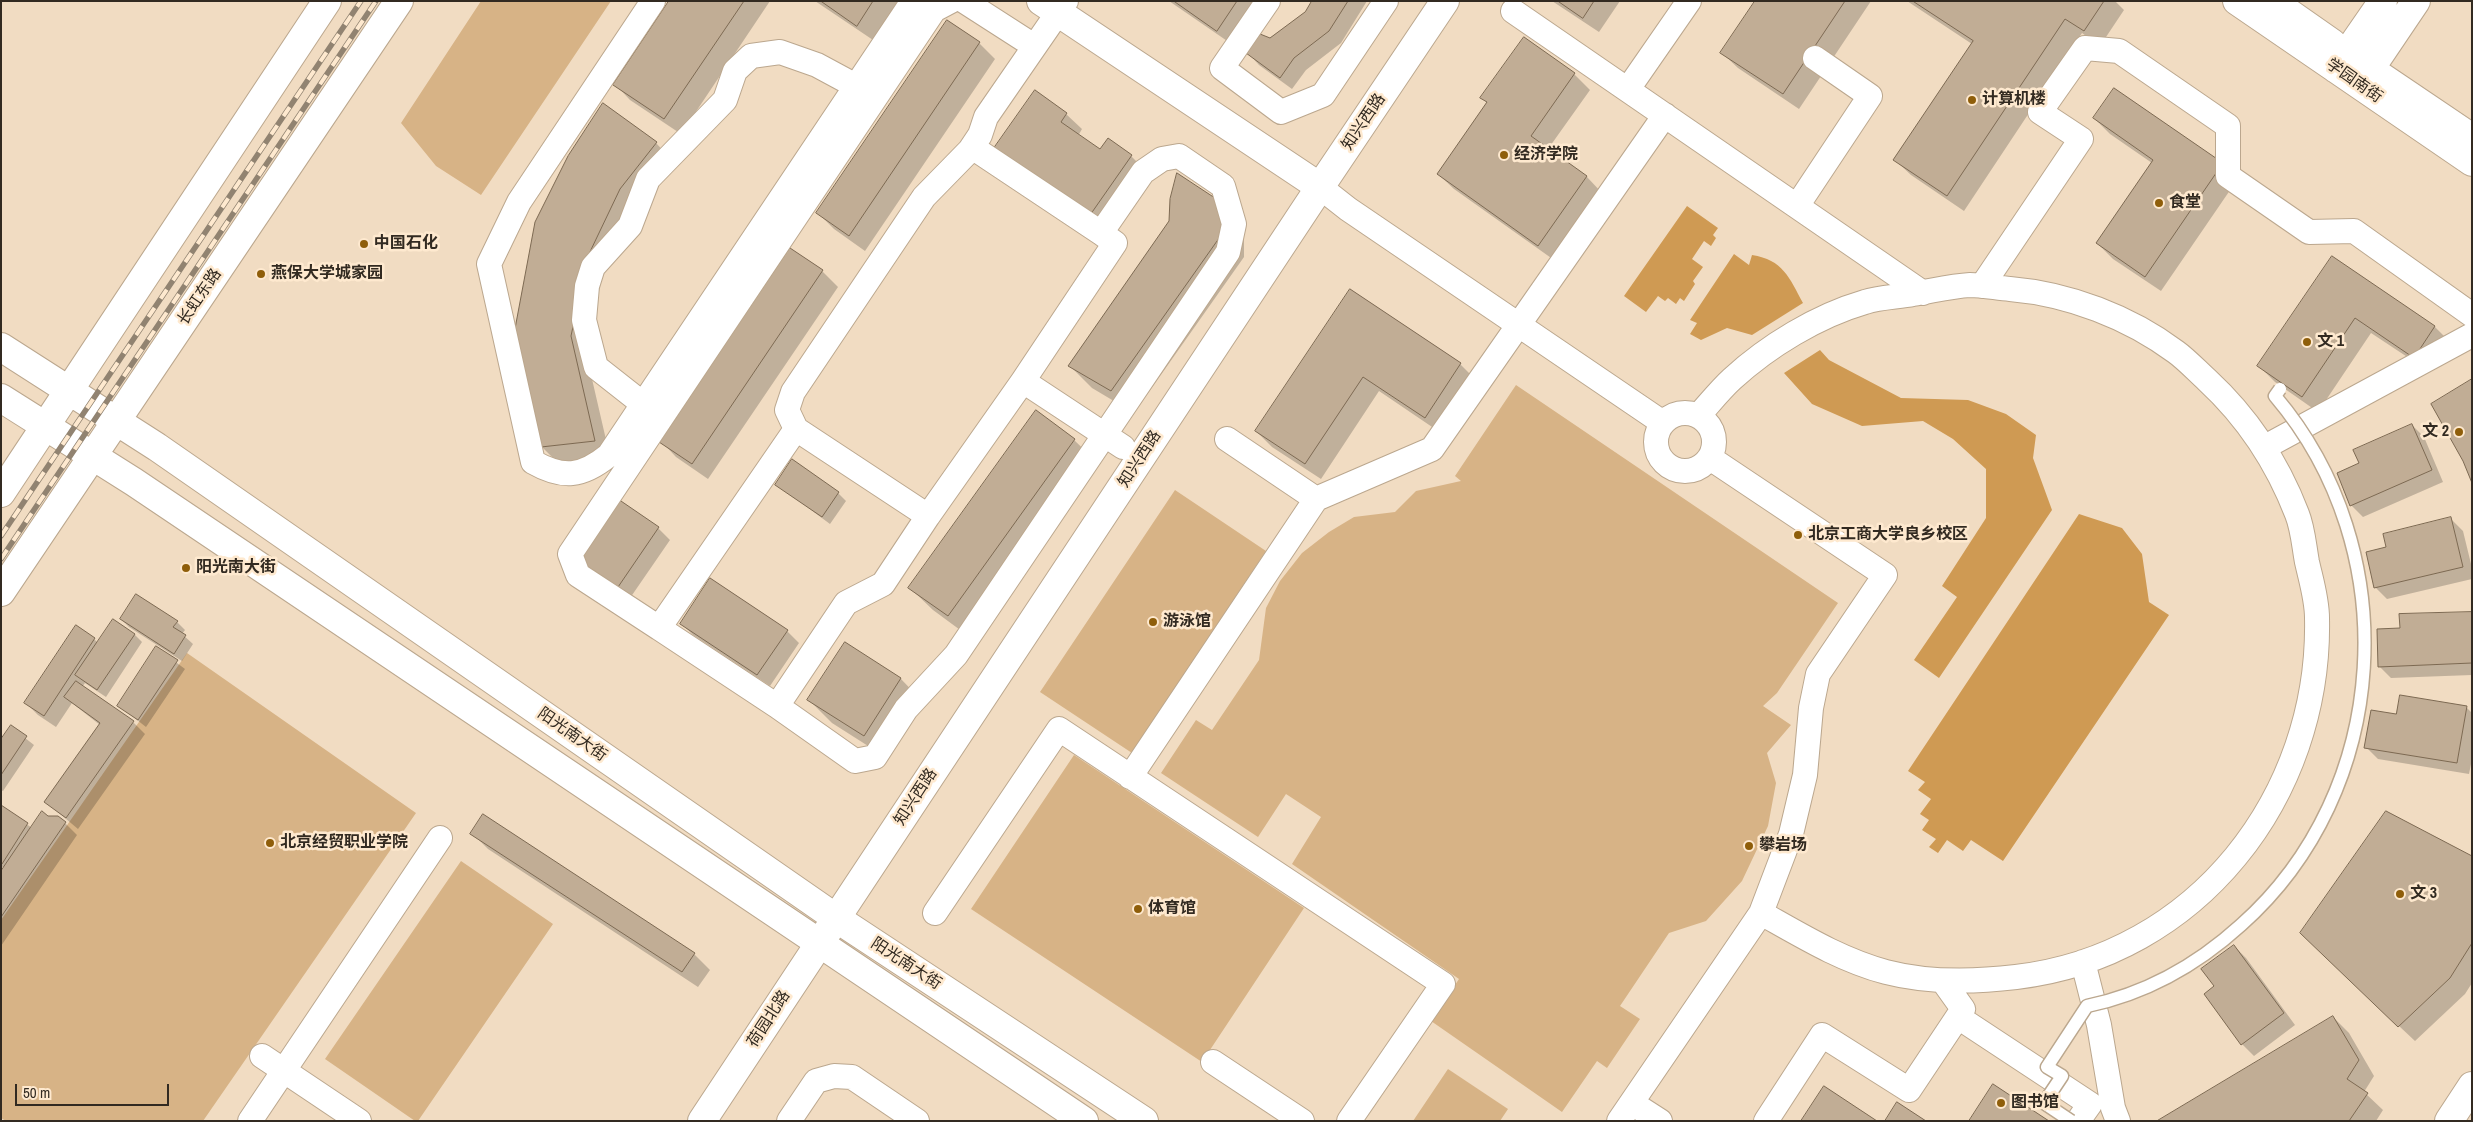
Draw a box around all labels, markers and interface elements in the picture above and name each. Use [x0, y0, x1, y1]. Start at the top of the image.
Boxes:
street label: 学园南街 [2322, 55, 2386, 107]
street label: 知兴西路 [1338, 90, 1390, 154]
place label: 计算机楼 [1982, 90, 2046, 110]
marker: 计算机楼 [1966, 94, 1978, 106]
place label: 经济学院 [1514, 145, 1578, 165]
marker: 经济学院 [1498, 149, 1510, 161]
place label: 食堂 [2169, 193, 2201, 213]
marker: 食堂 [2153, 197, 2165, 209]
place label: 中国石化 [374, 234, 438, 254]
marker: 中国石化 [358, 238, 370, 250]
place label: 燕保大学城家园 [271, 264, 383, 284]
street label: 长虹东路 [174, 265, 226, 329]
marker: 燕保大学城家园 [255, 268, 267, 280]
place label: 文 1 [2317, 332, 2344, 352]
marker: 文 1 [2301, 336, 2313, 348]
place label: 文 2 [2422, 422, 2449, 442]
marker: 文 2 [2453, 426, 2465, 438]
street label: 知兴西路 [1115, 427, 1165, 491]
place label: 北京工商大学良乡校区 [1808, 525, 1968, 545]
marker: 北京工商大学良乡校区 [1792, 529, 1804, 541]
place label: 阳光南大街 [196, 558, 276, 578]
marker: 阳光南大街 [180, 562, 192, 574]
place label: 游泳馆 [1163, 612, 1211, 632]
marker: 游泳馆 [1147, 616, 1159, 628]
street label: 阳光南大街 [534, 704, 610, 766]
street label: 知兴西路 [891, 765, 941, 829]
place label: 北京经贸职业学院 [280, 833, 408, 853]
place label: 攀岩场 [1759, 836, 1807, 856]
marker: 北京经贸职业学院 [264, 837, 276, 849]
marker: 攀岩场 [1743, 840, 1755, 852]
place label: 文 3 [2410, 884, 2437, 904]
marker: 文 3 [2394, 888, 2406, 900]
place label: 体育馆 [1148, 899, 1196, 919]
marker: 体育馆 [1132, 903, 1144, 915]
street label: 阳光南大街 [867, 934, 945, 994]
street label: 荷园北路 [744, 987, 794, 1051]
scale bar [18, 1074, 171, 1106]
text: 50 m [23, 1082, 50, 1103]
place label: 图书馆 [2011, 1093, 2059, 1113]
marker: 图书馆 [1995, 1097, 2007, 1109]

